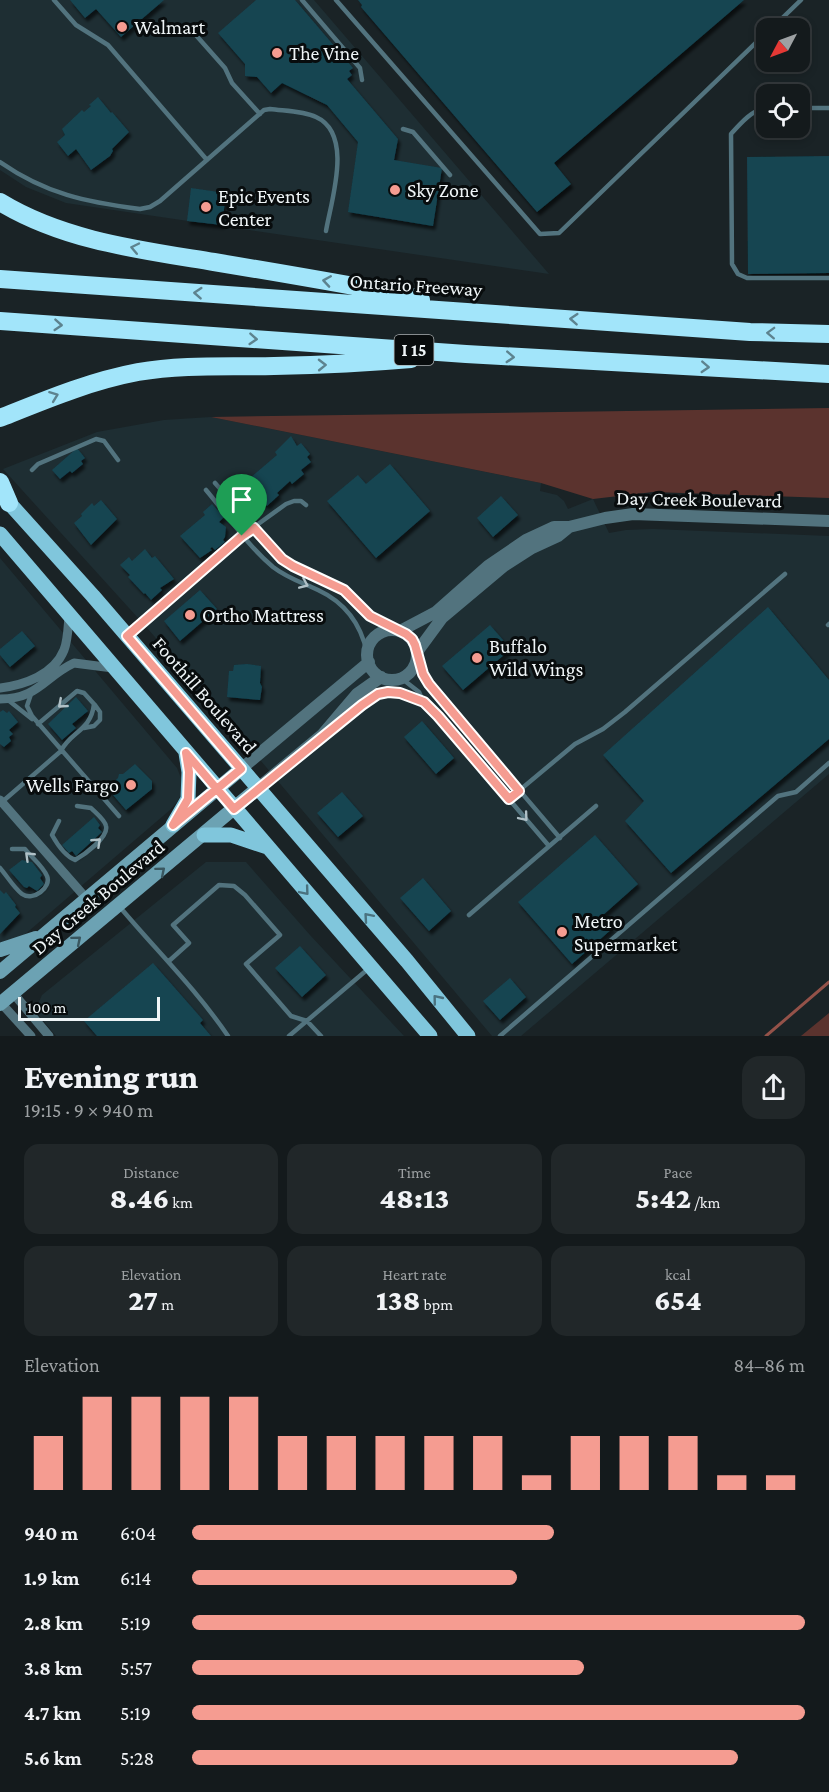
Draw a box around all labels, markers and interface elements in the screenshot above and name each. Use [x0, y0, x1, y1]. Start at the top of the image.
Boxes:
place label: Walmart [134, 16, 205, 38]
north arrow [756, 18, 810, 72]
map controls [756, 18, 810, 138]
marker: Walmart [115, 20, 129, 34]
place label: The Vine [289, 42, 359, 64]
marker: The Vine [270, 46, 284, 60]
button: locate [756, 84, 810, 138]
place label: Sky Zone [407, 179, 479, 202]
marker: Sky Zone [388, 183, 402, 197]
place label: Epic Events Center [218, 185, 310, 230]
marker: Epic Events Center [199, 200, 213, 214]
one-way arrow [130, 243, 140, 256]
street label: Ontario Freeway [349, 269, 484, 302]
one-way arrow [323, 275, 332, 287]
one-way arrow [193, 286, 202, 299]
one-way arrow [569, 313, 578, 326]
one-way arrow [54, 318, 63, 331]
one-way arrow [766, 326, 775, 339]
one-way arrow [248, 332, 257, 345]
road number: I 15 [394, 335, 434, 365]
one-way arrow [506, 350, 515, 363]
one-way arrow [317, 359, 326, 371]
one-way arrow [700, 361, 709, 374]
one-way arrow [48, 391, 59, 403]
pin [216, 474, 267, 536]
icon: arrive [225, 483, 258, 516]
street label: Day Creek Boulevard [616, 487, 783, 512]
one-way arrow [298, 577, 309, 589]
place label: Ortho Mattress [202, 604, 324, 626]
marker: Ortho Mattress [183, 608, 197, 622]
street label: Foothill Boulevard [148, 632, 262, 758]
place label: Buffalo Wild Wings [489, 635, 583, 681]
marker: Buffalo Wild Wings [470, 651, 484, 665]
one-way arrow [58, 696, 69, 707]
place label: Wells Fargo [26, 774, 119, 797]
marker: Wells Fargo [124, 778, 138, 792]
one-way arrow [517, 810, 528, 821]
street label: Day Creek Boulevard [27, 835, 170, 959]
one-way arrow [91, 838, 101, 849]
one-way arrow [25, 852, 36, 863]
one-way arrow [154, 867, 165, 878]
one-way arrow [297, 884, 308, 895]
place label: Metro Supermarket [574, 910, 678, 956]
one-way arrow [365, 913, 376, 924]
marker: Metro Supermarket [555, 925, 569, 939]
one-way arrow [70, 936, 81, 947]
scale bar [18, 994, 160, 1022]
one-way arrow [434, 994, 445, 1005]
text: 100 m [27, 999, 66, 1016]
button: share [742, 1056, 805, 1119]
text: Evening run [24, 1058, 198, 1095]
text: 19:15 · 9 × 940 m [24, 1099, 153, 1121]
text: Distance [123, 1164, 179, 1181]
text: Time [398, 1164, 431, 1181]
text: Pace [663, 1164, 692, 1181]
text: 8.46 [110, 1181, 169, 1214]
text: 48:13 [380, 1181, 449, 1214]
text: 5:42 [635, 1181, 691, 1214]
text: km [169, 1194, 193, 1211]
text: /km [691, 1194, 720, 1211]
text: Elevation [121, 1266, 181, 1283]
text: Heart rate [383, 1266, 446, 1283]
text: kcal [665, 1266, 691, 1283]
text: 27 [128, 1283, 158, 1316]
text: 138 [376, 1283, 421, 1316]
text: 654 [654, 1283, 702, 1316]
text: m [158, 1296, 174, 1313]
text: bpm [421, 1296, 453, 1313]
text: Elevation [24, 1354, 100, 1376]
text: 84–86 m [734, 1354, 805, 1376]
text: 940 m [24, 1522, 78, 1544]
text: 6:04 [120, 1522, 156, 1544]
text: 1.9 km [24, 1567, 79, 1589]
text: 6:14 [120, 1567, 152, 1589]
text: 2.8 km [24, 1612, 83, 1634]
text: 5:19 [120, 1612, 151, 1634]
text: 3.8 km [24, 1657, 83, 1679]
text: 5:57 [120, 1657, 152, 1679]
text: 4.7 km [24, 1702, 81, 1724]
text: 5:19 [120, 1702, 151, 1724]
text: 5.6 km [24, 1747, 82, 1769]
text: 5:28 [120, 1747, 154, 1769]

